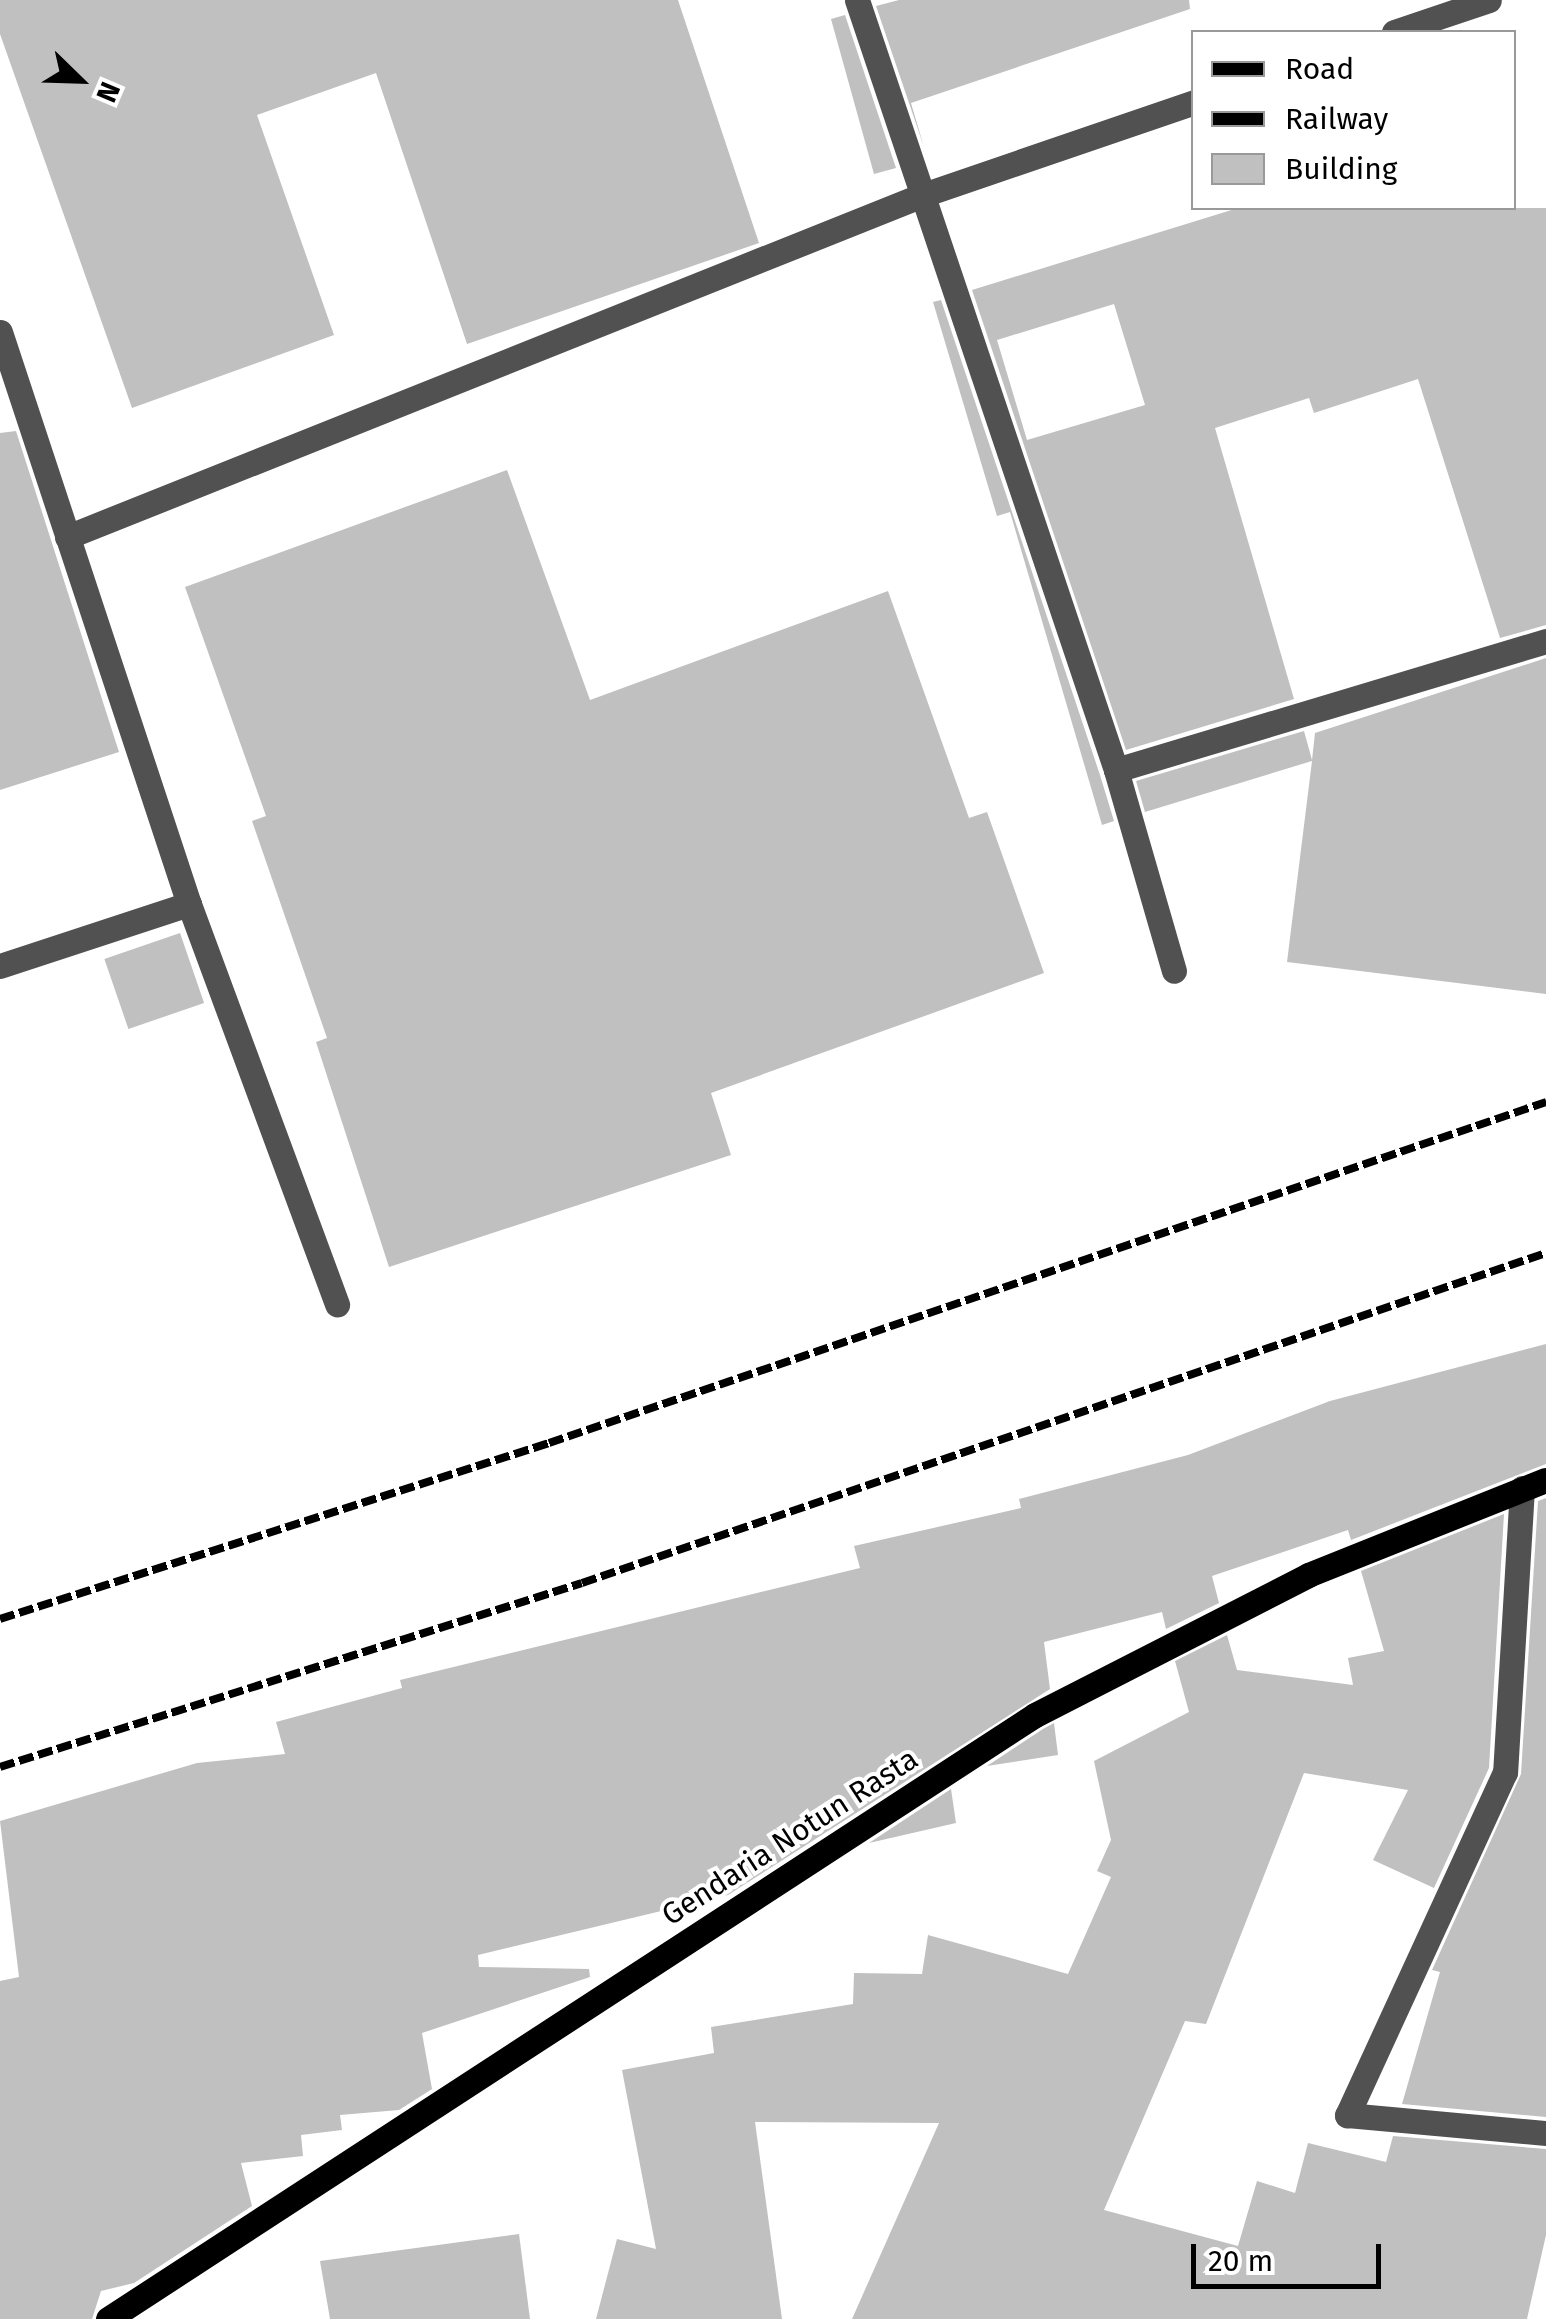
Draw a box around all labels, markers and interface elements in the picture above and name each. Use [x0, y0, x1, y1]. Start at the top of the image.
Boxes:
north arrow [30, 30, 130, 130]
legend [1191, 30, 1516, 210]
text: Road [1285, 51, 1354, 87]
text: N [89, 77, 127, 107]
text: Railway [1285, 101, 1388, 137]
text: Building [1285, 151, 1397, 187]
street label: Gendaria Notun Rasta [655, 1741, 925, 1933]
scale bar [1196, 2224, 1386, 2286]
text: 20 m [1208, 2243, 1273, 2279]

